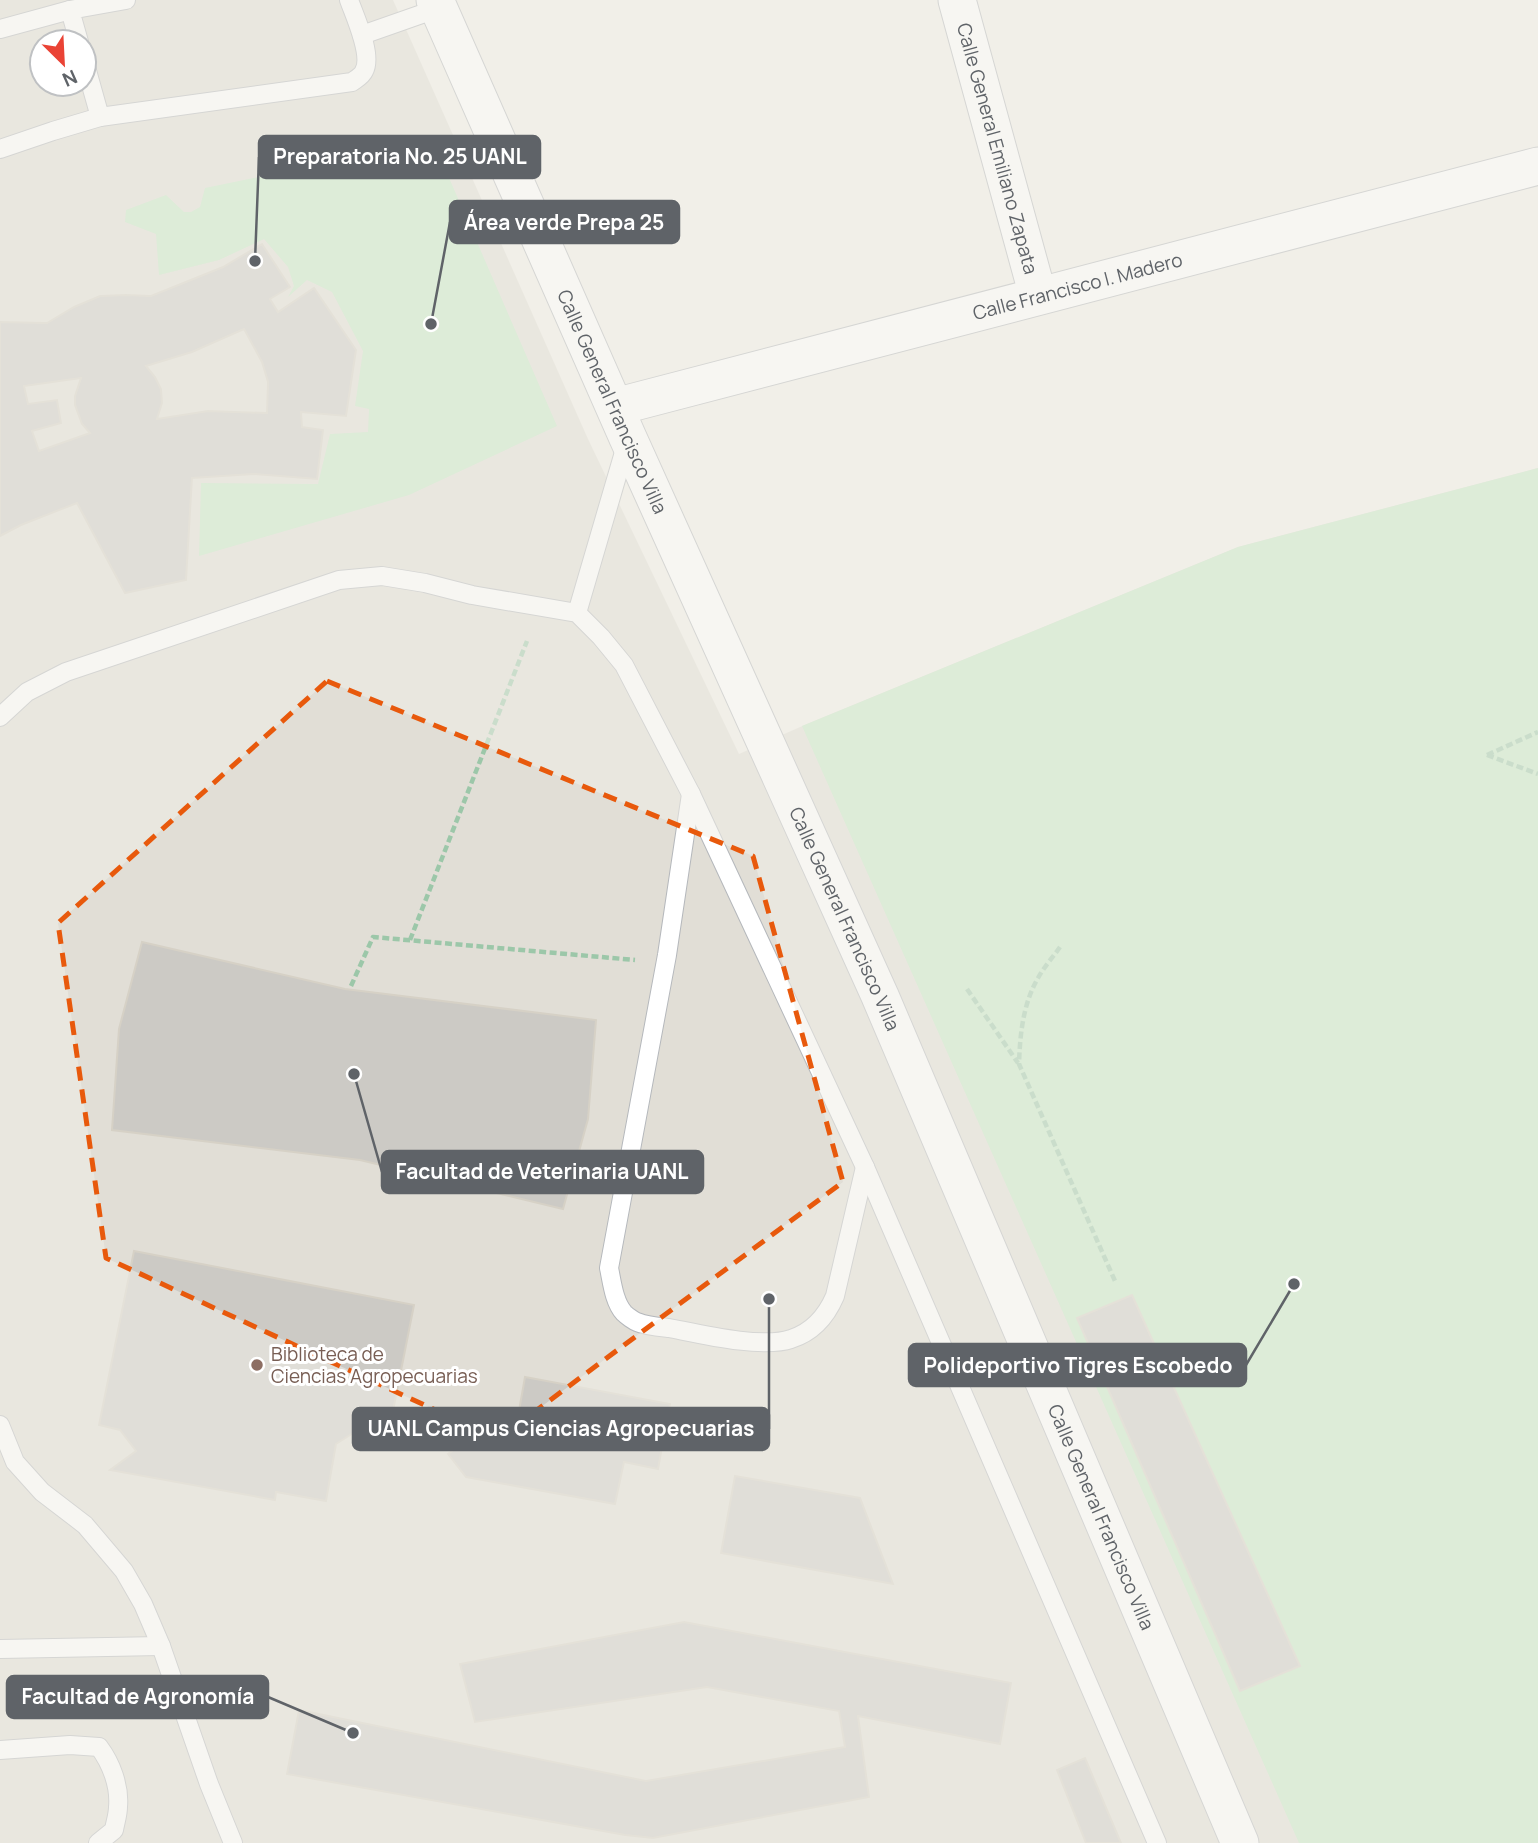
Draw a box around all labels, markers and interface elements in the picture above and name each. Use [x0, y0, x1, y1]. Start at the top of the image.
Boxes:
street label: Calle General Emiliano Zapata [951, 20, 1044, 277]
north arrow [28, 28, 98, 98]
text: N [58, 64, 81, 93]
callout: Preparatoria No. 25 UANL [259, 136, 540, 178]
text: Preparatoria No. 25 UANL [273, 142, 527, 170]
callout: Área verde Prepa 25 [450, 201, 679, 243]
text: Área verde Prepa 25 [464, 208, 664, 236]
street label: Calle Francisco I. Madero [970, 246, 1185, 326]
street label: Calle General Francisco Villa [551, 285, 673, 518]
street label: Calle General Francisco Villa [783, 803, 906, 1035]
callout: Facultad de Veterinaria UANL [382, 1151, 703, 1193]
text: Facultad de Veterinaria UANL [396, 1157, 688, 1185]
place label: Biblioteca de Ciencias Agropecuarias [271, 1341, 478, 1389]
callout: Polideportivo Tigres Escobedo [909, 1344, 1246, 1386]
text: Polideportivo Tigres Escobedo [924, 1351, 1232, 1379]
marker: Biblioteca de Ciencias Agropecuarias [249, 1357, 265, 1373]
street label: Calle General Francisco Villa [1042, 1400, 1161, 1634]
callout: UANL Campus Ciencias Agropecuarias [353, 1408, 769, 1450]
text: UANL Campus Ciencias Agropecuarias [368, 1414, 754, 1442]
callout: Facultad de Agronomía [7, 1676, 268, 1718]
text: Facultad de Agronomía [22, 1682, 254, 1710]

